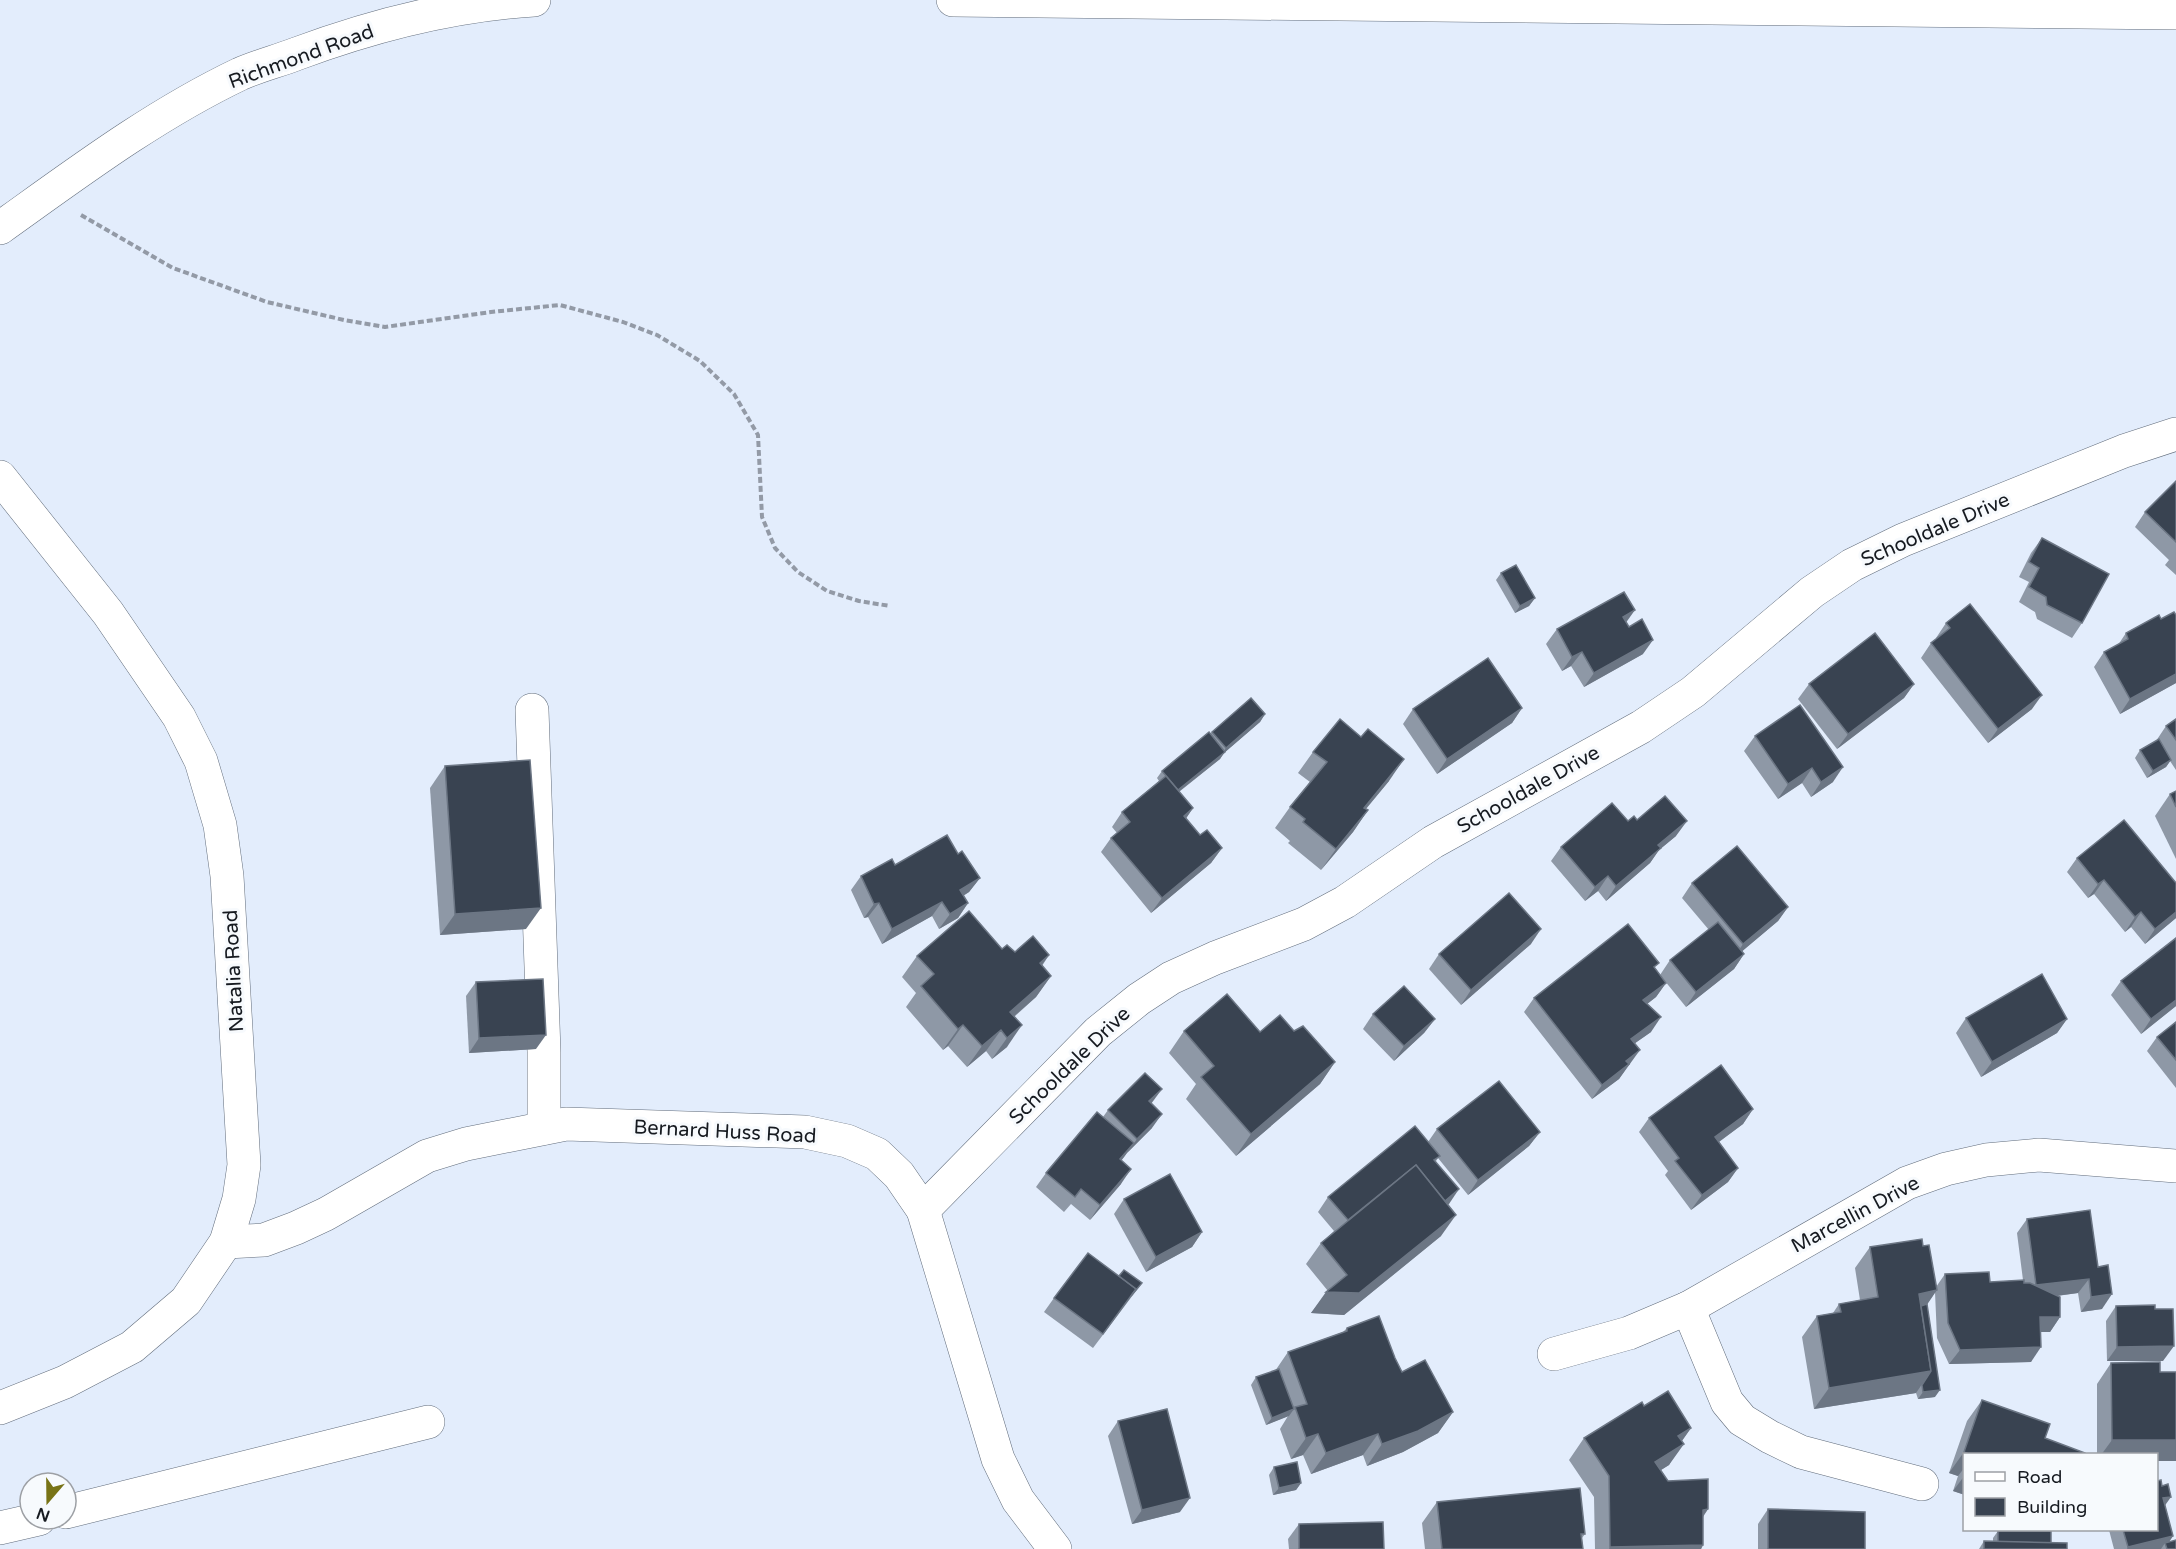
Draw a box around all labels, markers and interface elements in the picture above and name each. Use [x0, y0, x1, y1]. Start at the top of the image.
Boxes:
street label: Richmond Road [225, 20, 377, 94]
street label: Schooldale Drive [1857, 488, 2013, 572]
street label: Schooldale Drive [1453, 741, 1604, 839]
street label: Natalia Road [219, 909, 249, 1033]
street label: Schooldale Drive [1004, 1002, 1135, 1130]
street label: Bernard Huss Road [633, 1115, 817, 1149]
street label: Marcellin Drive [1787, 1171, 1924, 1259]
legend [1963, 1453, 2158, 1531]
text: Road [2017, 1466, 2062, 1488]
north arrow [18, 1471, 78, 1531]
text: Building [2017, 1496, 2087, 1518]
text: N [34, 1503, 53, 1526]

